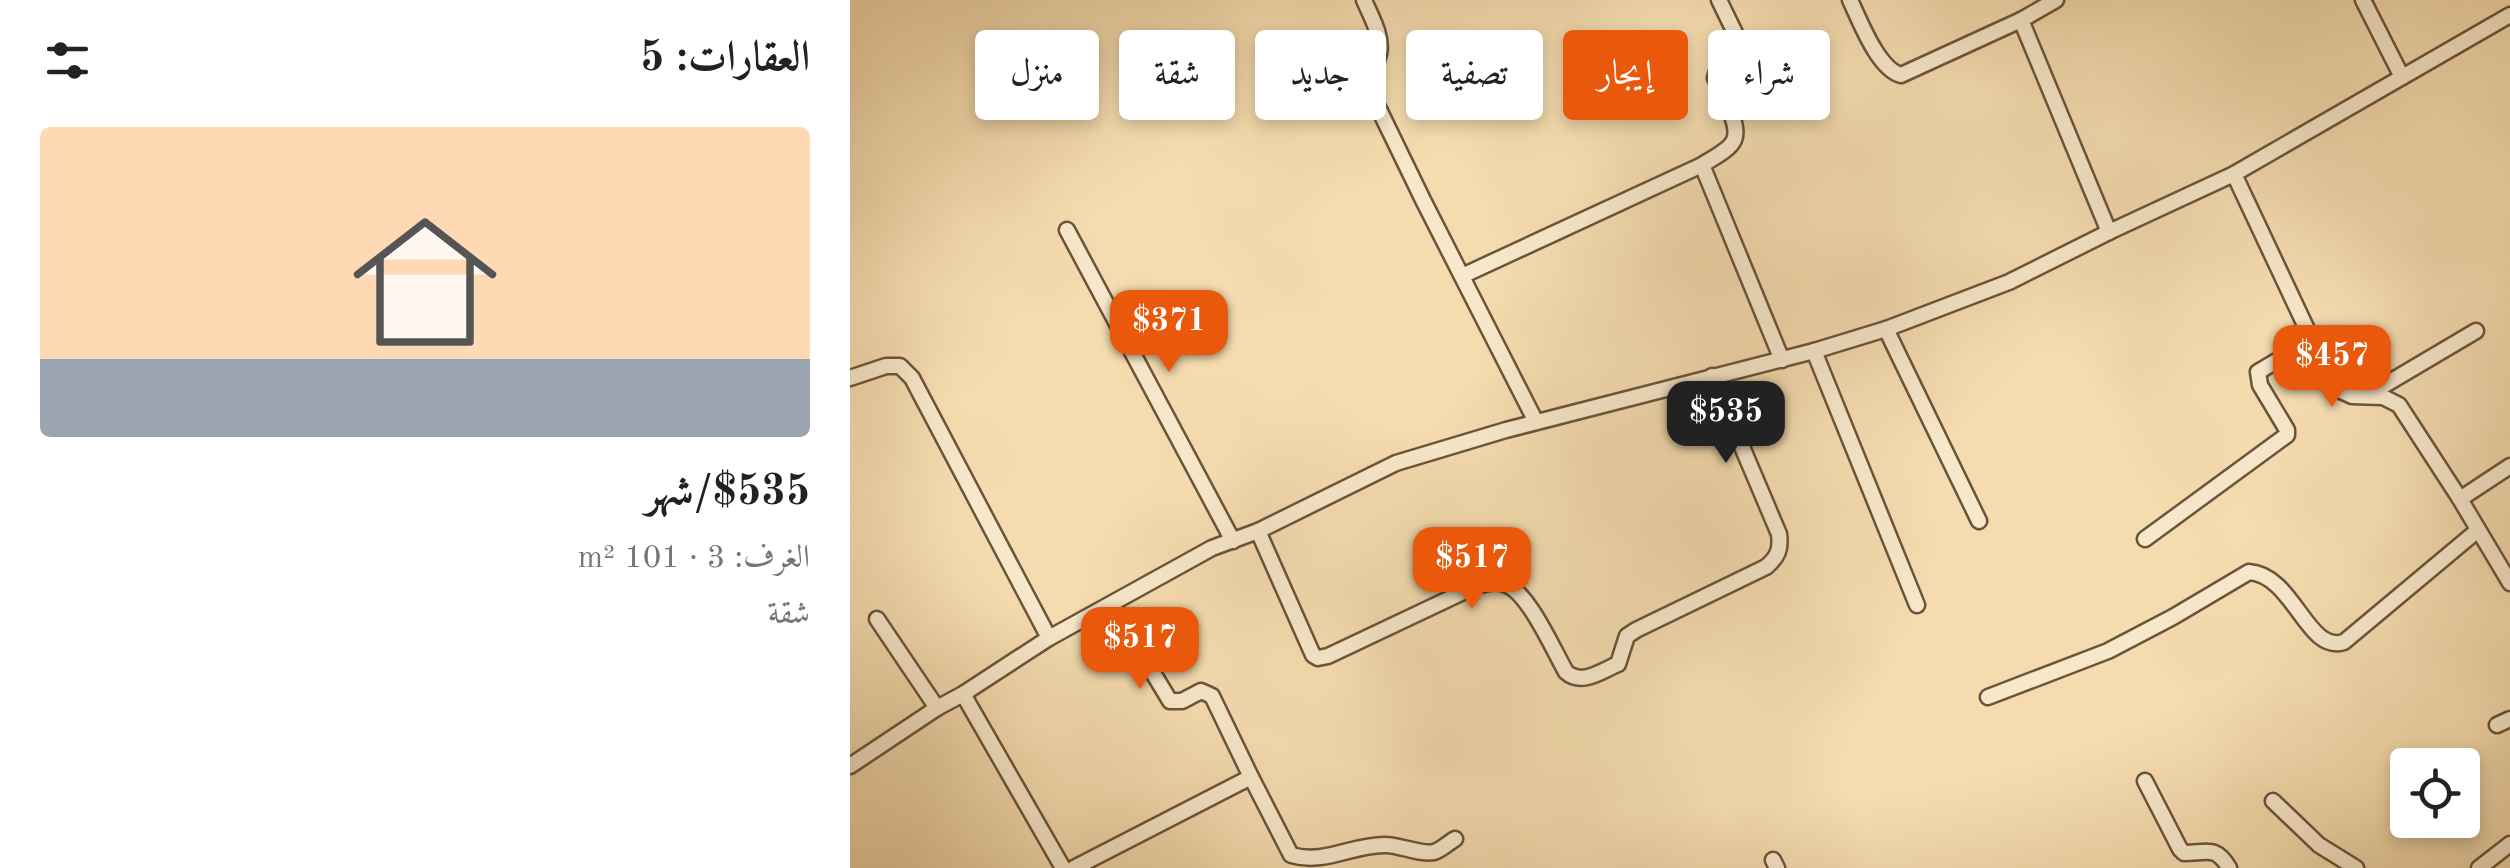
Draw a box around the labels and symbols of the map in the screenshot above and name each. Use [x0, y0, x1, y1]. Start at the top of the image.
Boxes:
pin: $371 [1110, 290, 1228, 375]
pin: $457 [2273, 325, 2391, 410]
pin: $535 [1667, 381, 1785, 466]
pin: $517 [1413, 527, 1531, 612]
pin: $517 [1081, 607, 1199, 692]

